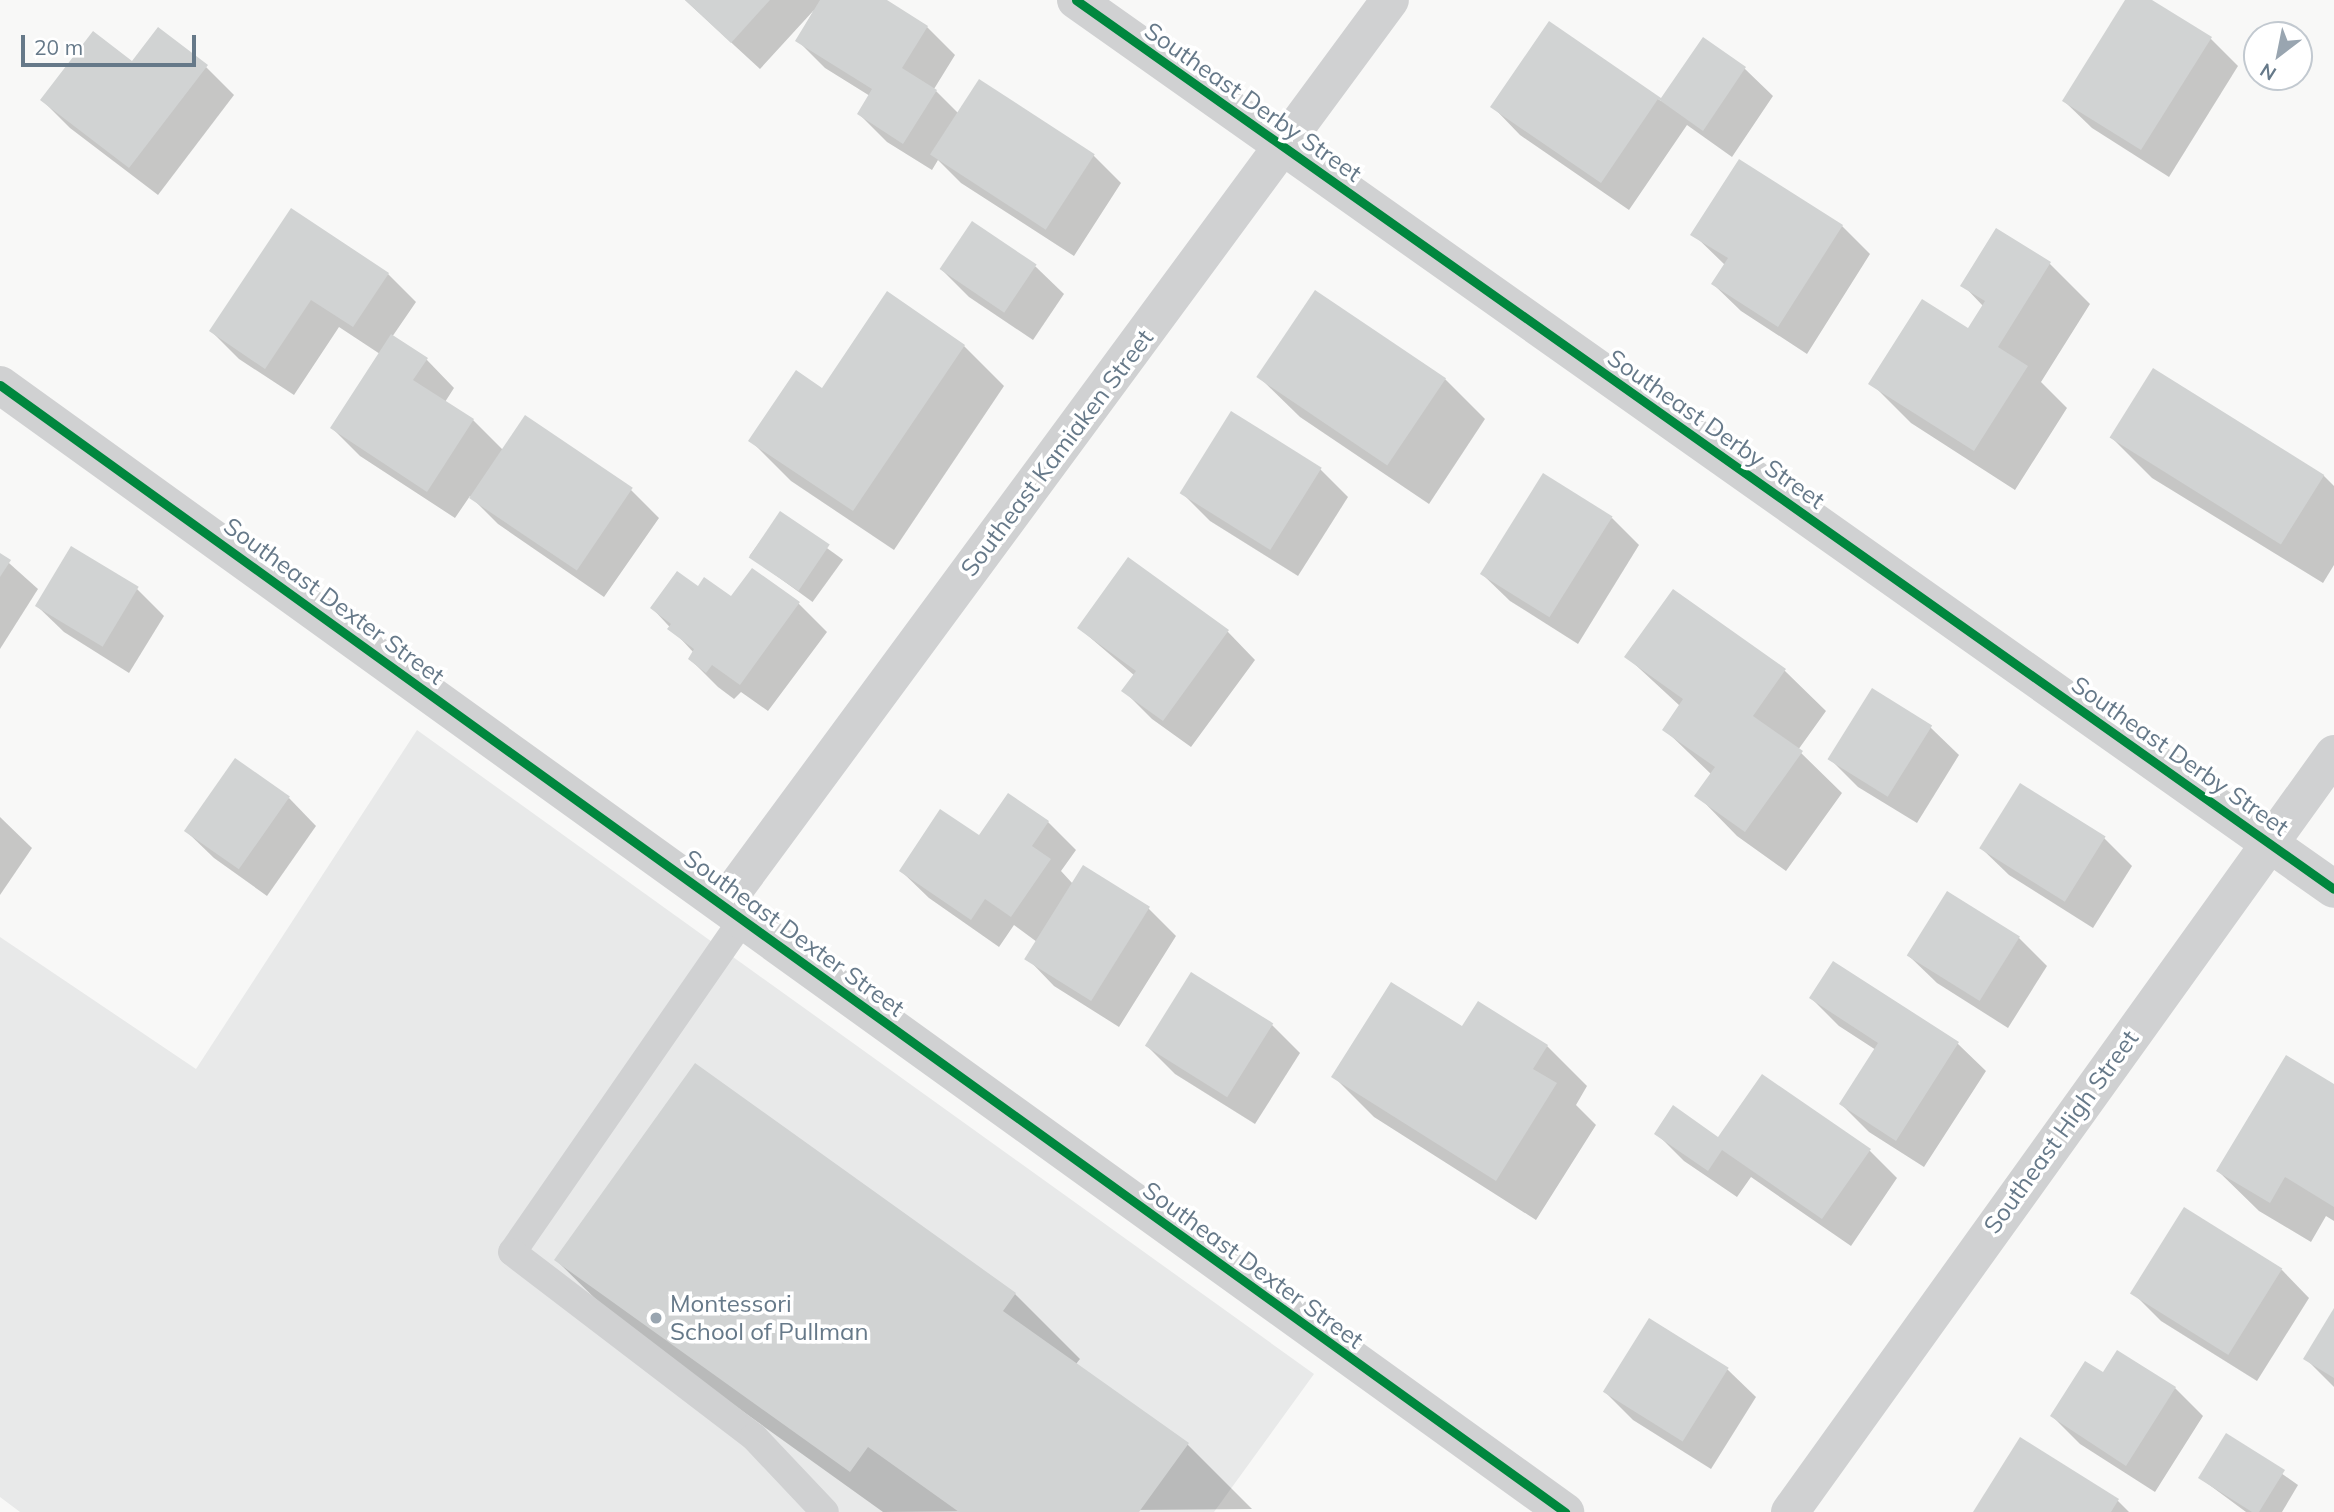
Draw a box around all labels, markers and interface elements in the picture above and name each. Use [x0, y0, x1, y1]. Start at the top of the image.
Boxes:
street label: Southeast Derby Street [1139, 16, 1367, 188]
scale bar [24, 21, 200, 65]
north arrow [2243, 21, 2313, 91]
text: 20 m [34, 34, 83, 60]
text: N [2255, 58, 2280, 86]
street label: Southeast Kamiaken Street [955, 324, 1159, 582]
street label: Southeast Derby Street [1602, 343, 1830, 515]
street label: Southeast Dexter Street [218, 511, 450, 691]
street label: Southeast Derby Street [2066, 670, 2294, 842]
street label: Southeast Dexter Street [678, 843, 910, 1023]
street label: Southeast High Street [1978, 1025, 2144, 1239]
street label: Southeast Dexter Street [1137, 1175, 1369, 1355]
place label: Montessori School of Pullman [670, 1290, 869, 1346]
marker: Montessori School of Pullman [648, 1310, 664, 1326]

